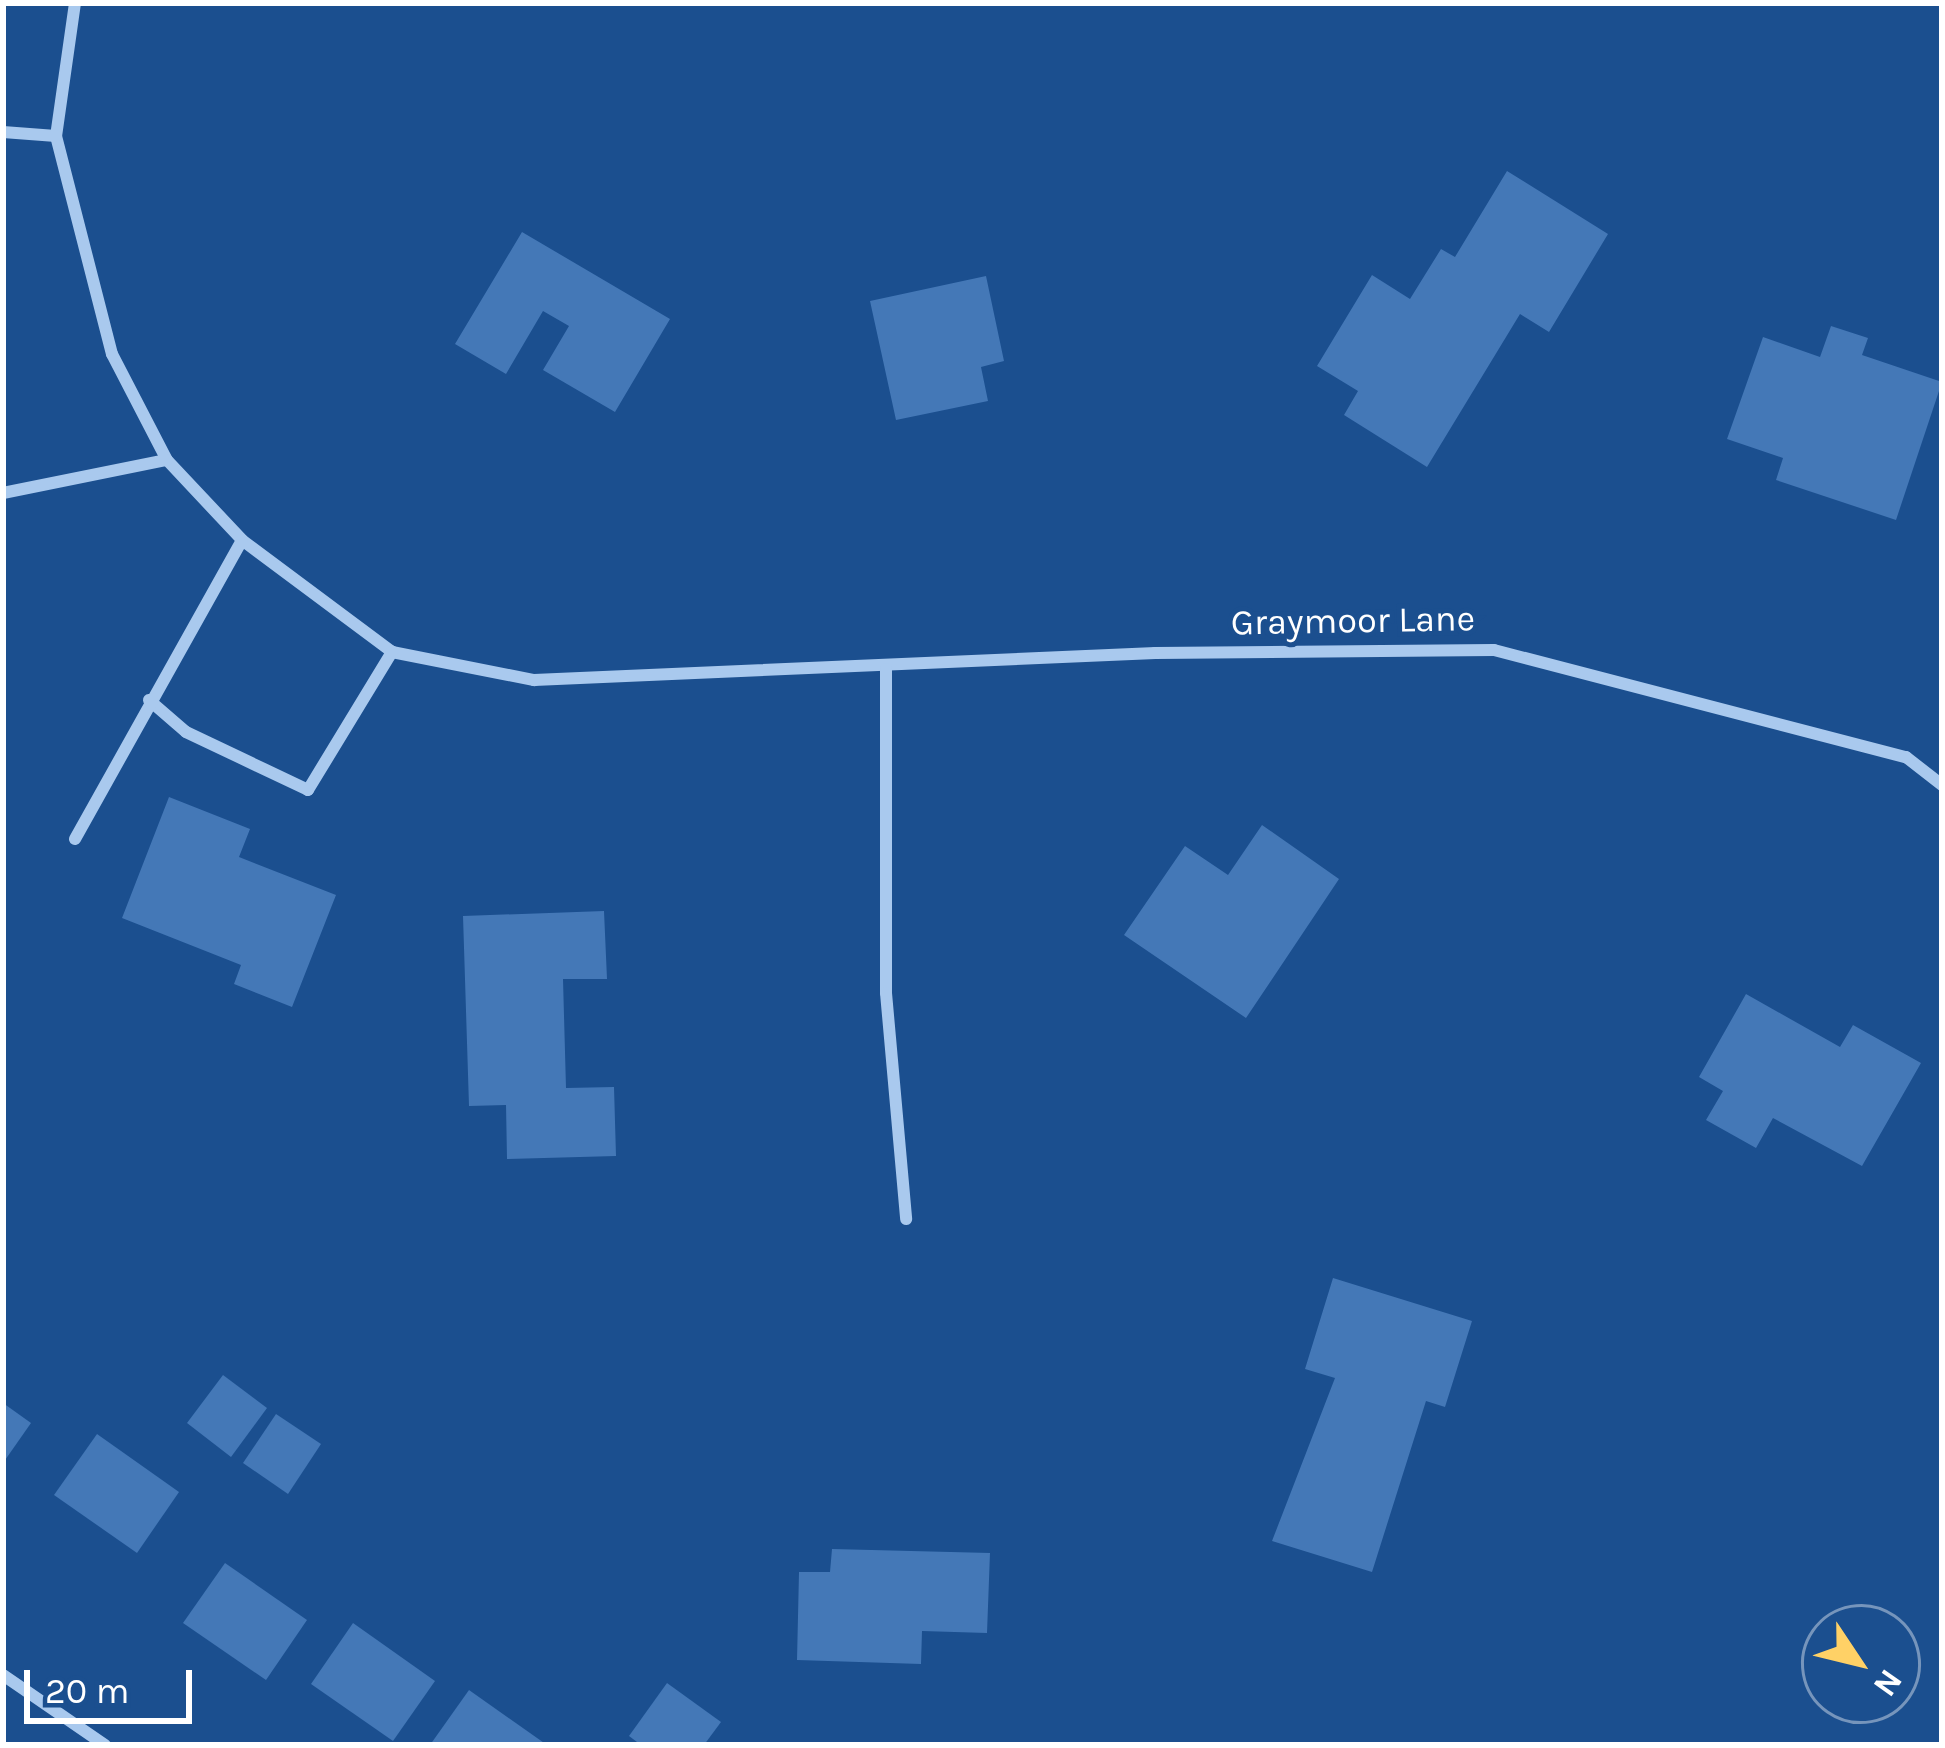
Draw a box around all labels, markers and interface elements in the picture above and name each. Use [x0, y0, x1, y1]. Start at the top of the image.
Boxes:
street label: Graymoor Lane [1231, 597, 1475, 645]
north arrow [1801, 1604, 1921, 1724]
scale bar [30, 1646, 198, 1720]
text: N [1866, 1662, 1910, 1704]
text: 20 m [45, 1670, 129, 1712]

